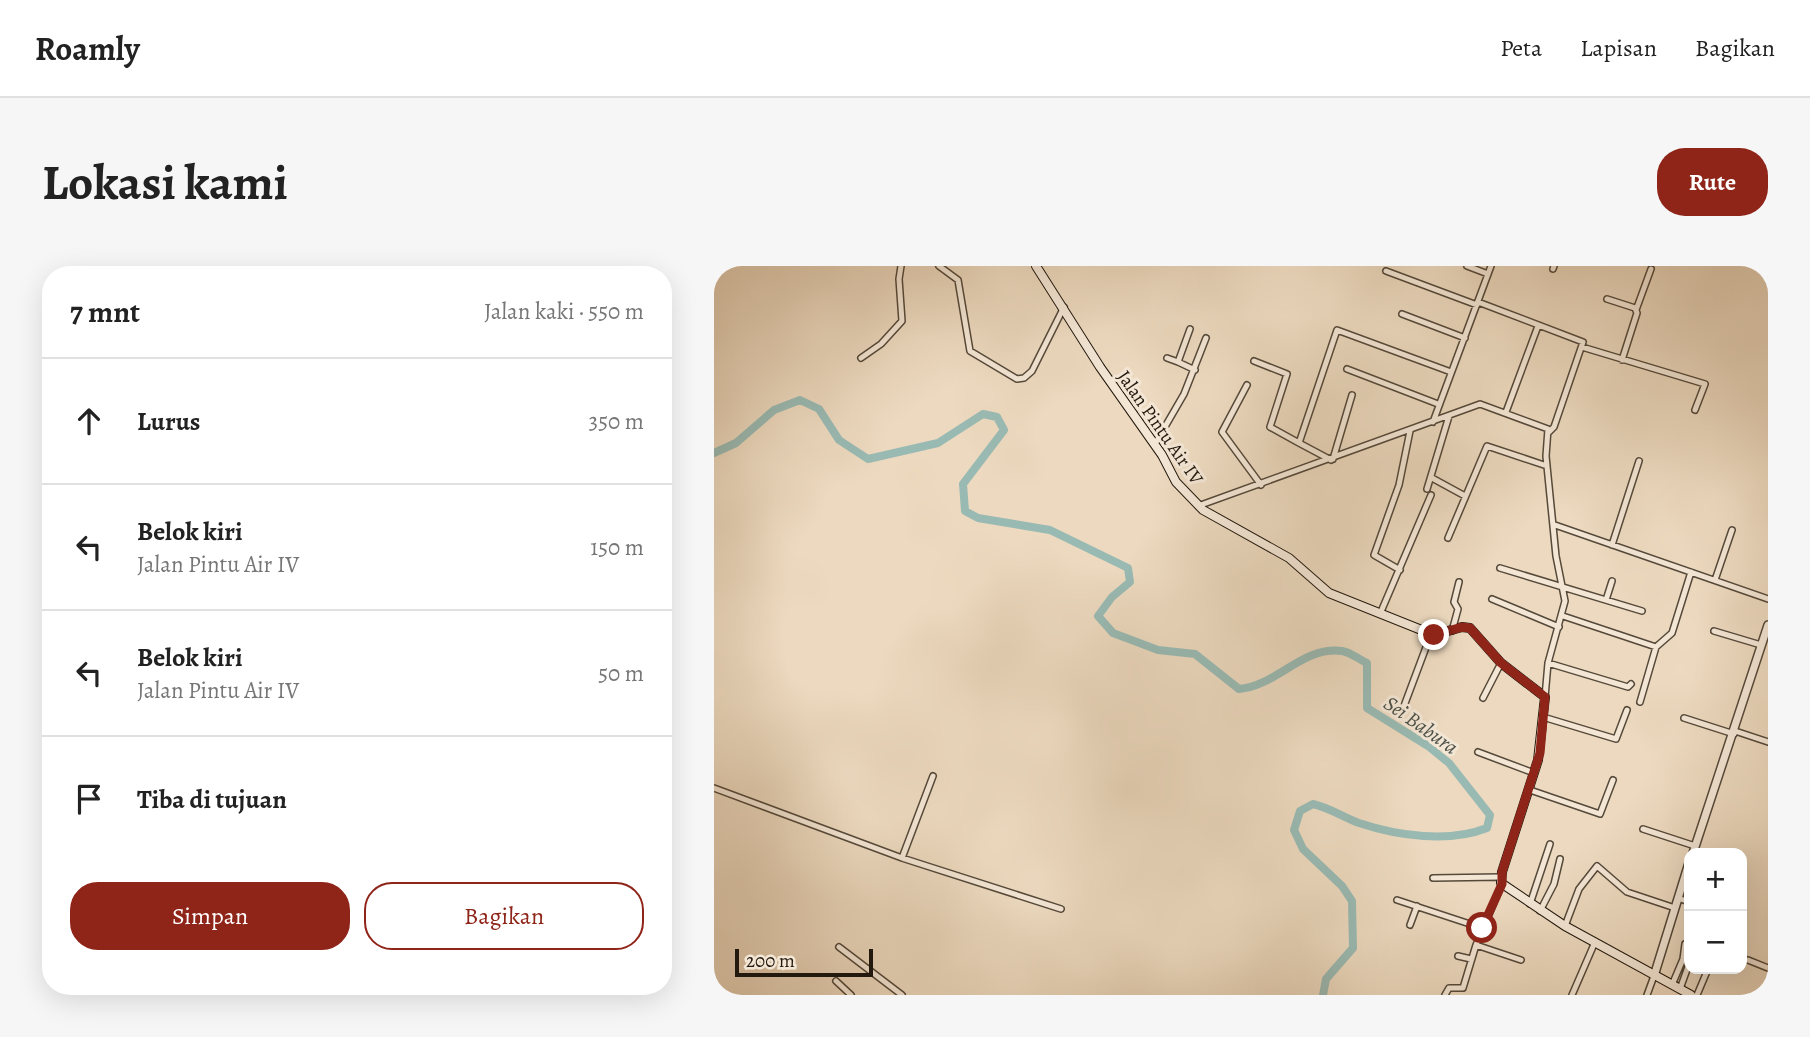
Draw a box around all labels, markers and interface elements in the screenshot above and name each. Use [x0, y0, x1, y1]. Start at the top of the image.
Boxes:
text: Roamly [35, 26, 140, 71]
text: Peta [1500, 32, 1542, 64]
text: Lapisan [1580, 32, 1657, 64]
text: Bagikan [1695, 32, 1775, 64]
button: Rute [1657, 148, 1768, 216]
text: Lokasi kami [42, 149, 288, 216]
text: 7 mnt [70, 292, 140, 332]
text: Jalan kaki · 550 m [484, 296, 644, 327]
street label: Jalan Pintu Air IV [1111, 365, 1210, 490]
icon: ahead [70, 402, 108, 440]
text: Lurus [137, 404, 200, 439]
text: 350 m [589, 406, 644, 437]
text: Belok kiri [137, 514, 243, 549]
icon: left [70, 528, 108, 566]
text: 150 m [590, 532, 644, 563]
text: Jalan Pintu Air IV [137, 549, 299, 580]
route end [1418, 619, 1449, 650]
text: Belok kiri [137, 640, 243, 675]
icon: left [70, 654, 108, 692]
text: 50 m [598, 658, 644, 689]
text: Jalan Pintu Air IV [137, 675, 299, 706]
water label: Sei Babura [1378, 689, 1464, 761]
icon: arrive [70, 780, 108, 818]
text: Tiba di tujuan [137, 782, 287, 817]
map controls [1684, 848, 1747, 974]
button: + [1684, 848, 1747, 911]
button: Simpan [70, 882, 350, 950]
button: Bagikan [364, 882, 644, 950]
button: − [1684, 911, 1747, 974]
route start [1466, 912, 1497, 943]
scale bar [735, 946, 873, 978]
text: 200 m [746, 948, 795, 974]

